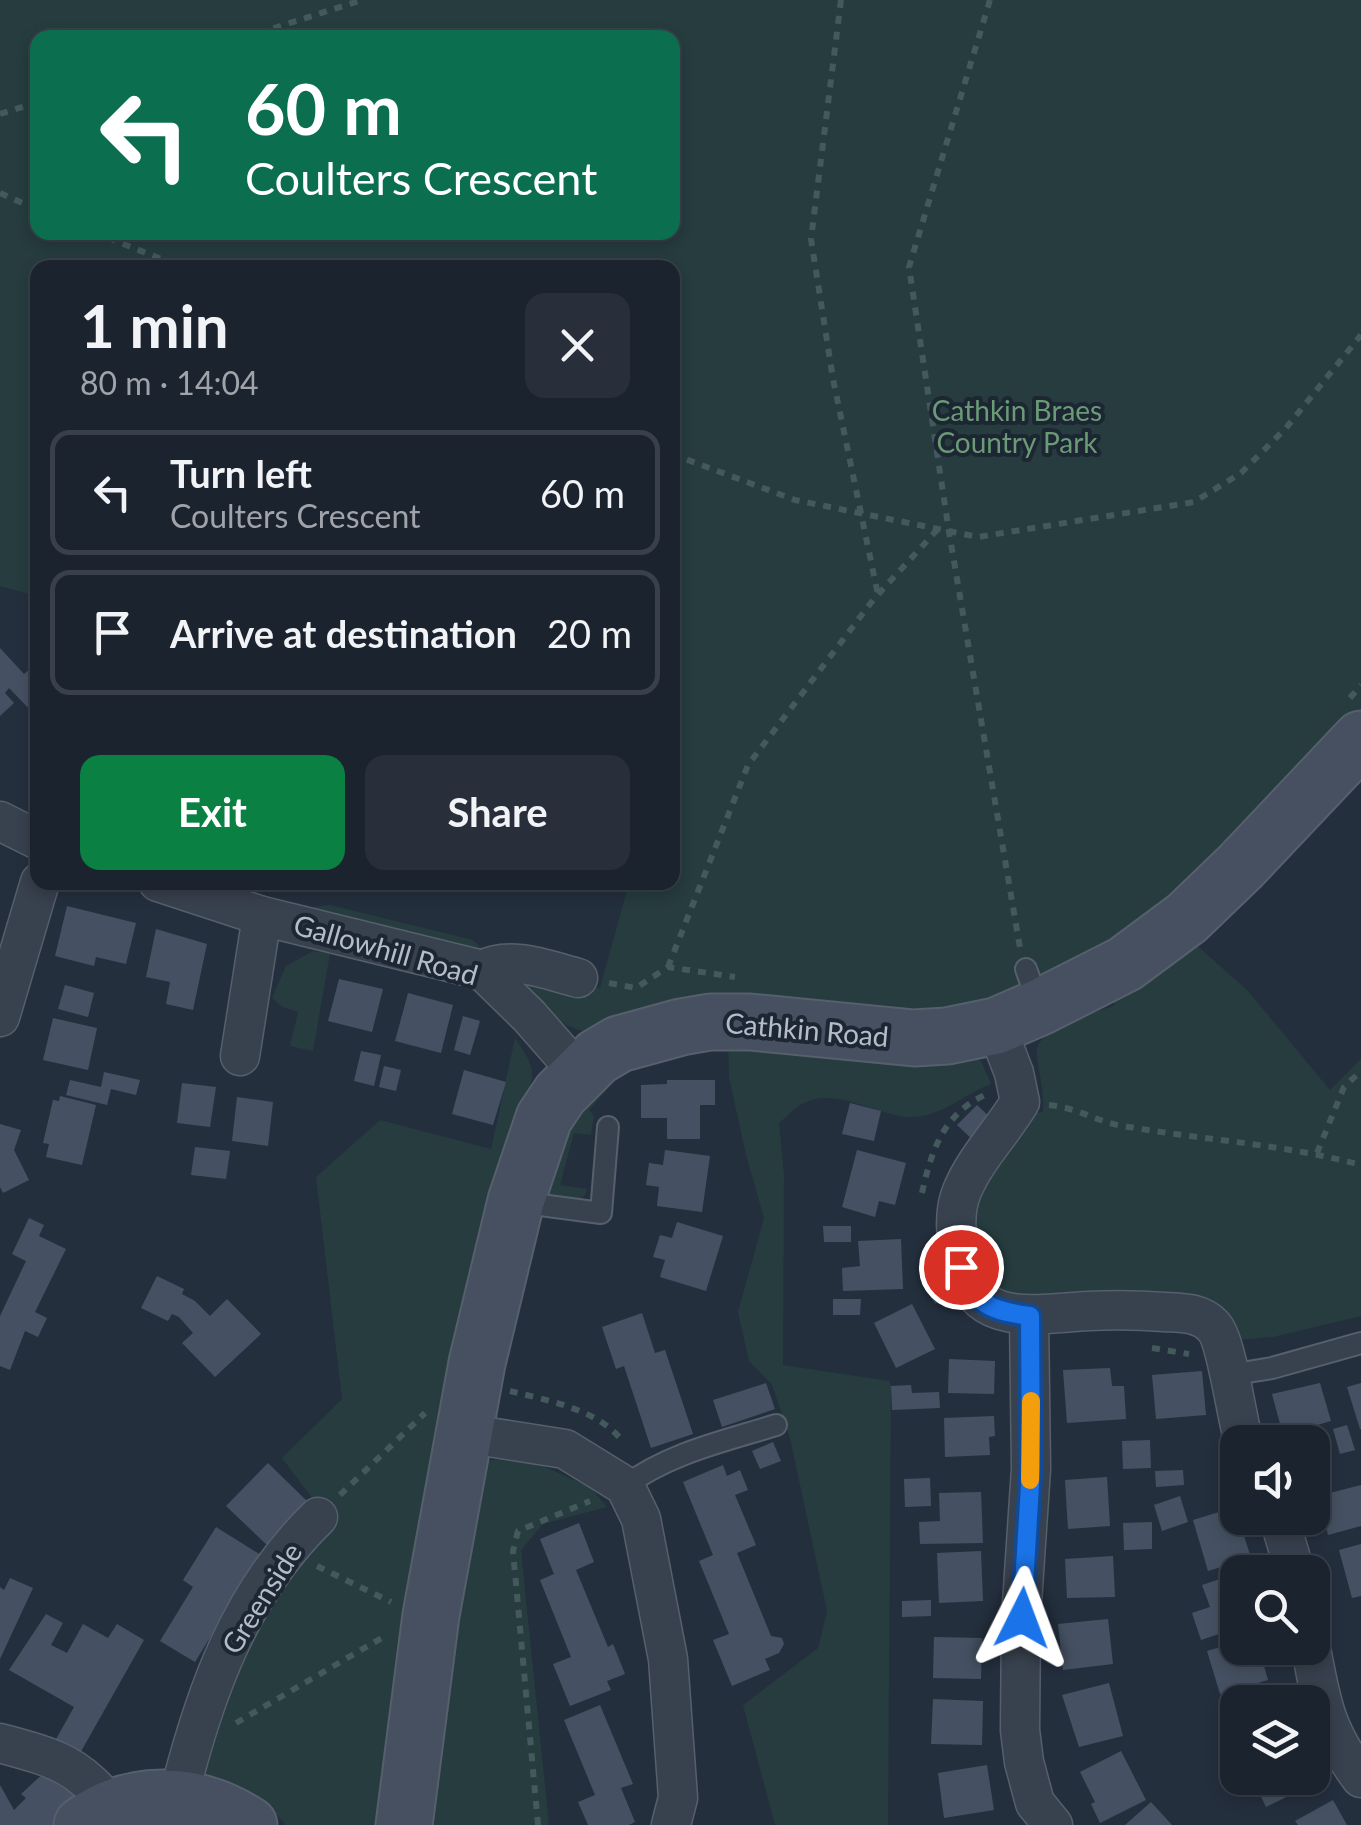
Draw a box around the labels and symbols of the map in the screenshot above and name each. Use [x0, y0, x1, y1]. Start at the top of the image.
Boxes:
park label: Cathkin Braes Country Park [932, 393, 1102, 459]
street label: Gallowhill Road [290, 906, 482, 992]
street label: Cathkin Road [724, 1005, 890, 1053]
pin [919, 1225, 1004, 1310]
street label: Greenside [214, 1536, 308, 1660]
position arrow [970, 1566, 1074, 1670]

